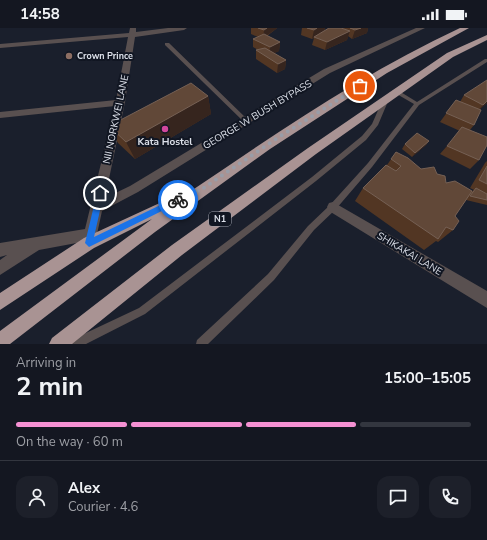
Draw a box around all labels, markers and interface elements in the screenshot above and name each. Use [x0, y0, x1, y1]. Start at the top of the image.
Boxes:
text: 14:58 [20, 4, 60, 24]
place label: Crown Prince [77, 50, 133, 62]
marker: Crown Prince [64, 51, 74, 61]
pin [343, 69, 377, 103]
street label: NII NORKWEI LANE [100, 73, 132, 165]
icon: bag [349, 75, 371, 97]
street label: GEORGE W BUSH BYPASS [200, 77, 315, 153]
marker: Kata Hostel [160, 124, 170, 134]
place label: Kata Hostel [138, 135, 193, 149]
pin [83, 176, 117, 210]
courier [158, 180, 198, 220]
icon: home [89, 182, 111, 204]
icon: bike [167, 189, 189, 211]
road number: N1 [209, 212, 231, 226]
street label: SHIKAKAI LANE [374, 229, 445, 279]
text: Arriving in [16, 354, 76, 372]
text: 15:00–15:05 [384, 368, 471, 388]
text: 2 min [16, 369, 83, 404]
text: On the way · 60 m [16, 433, 123, 451]
button: person [16, 476, 58, 518]
button: chat [377, 476, 419, 518]
button: phone [429, 476, 471, 518]
text: Alex [68, 478, 100, 498]
text: Courier · 4.6 [68, 498, 138, 516]

